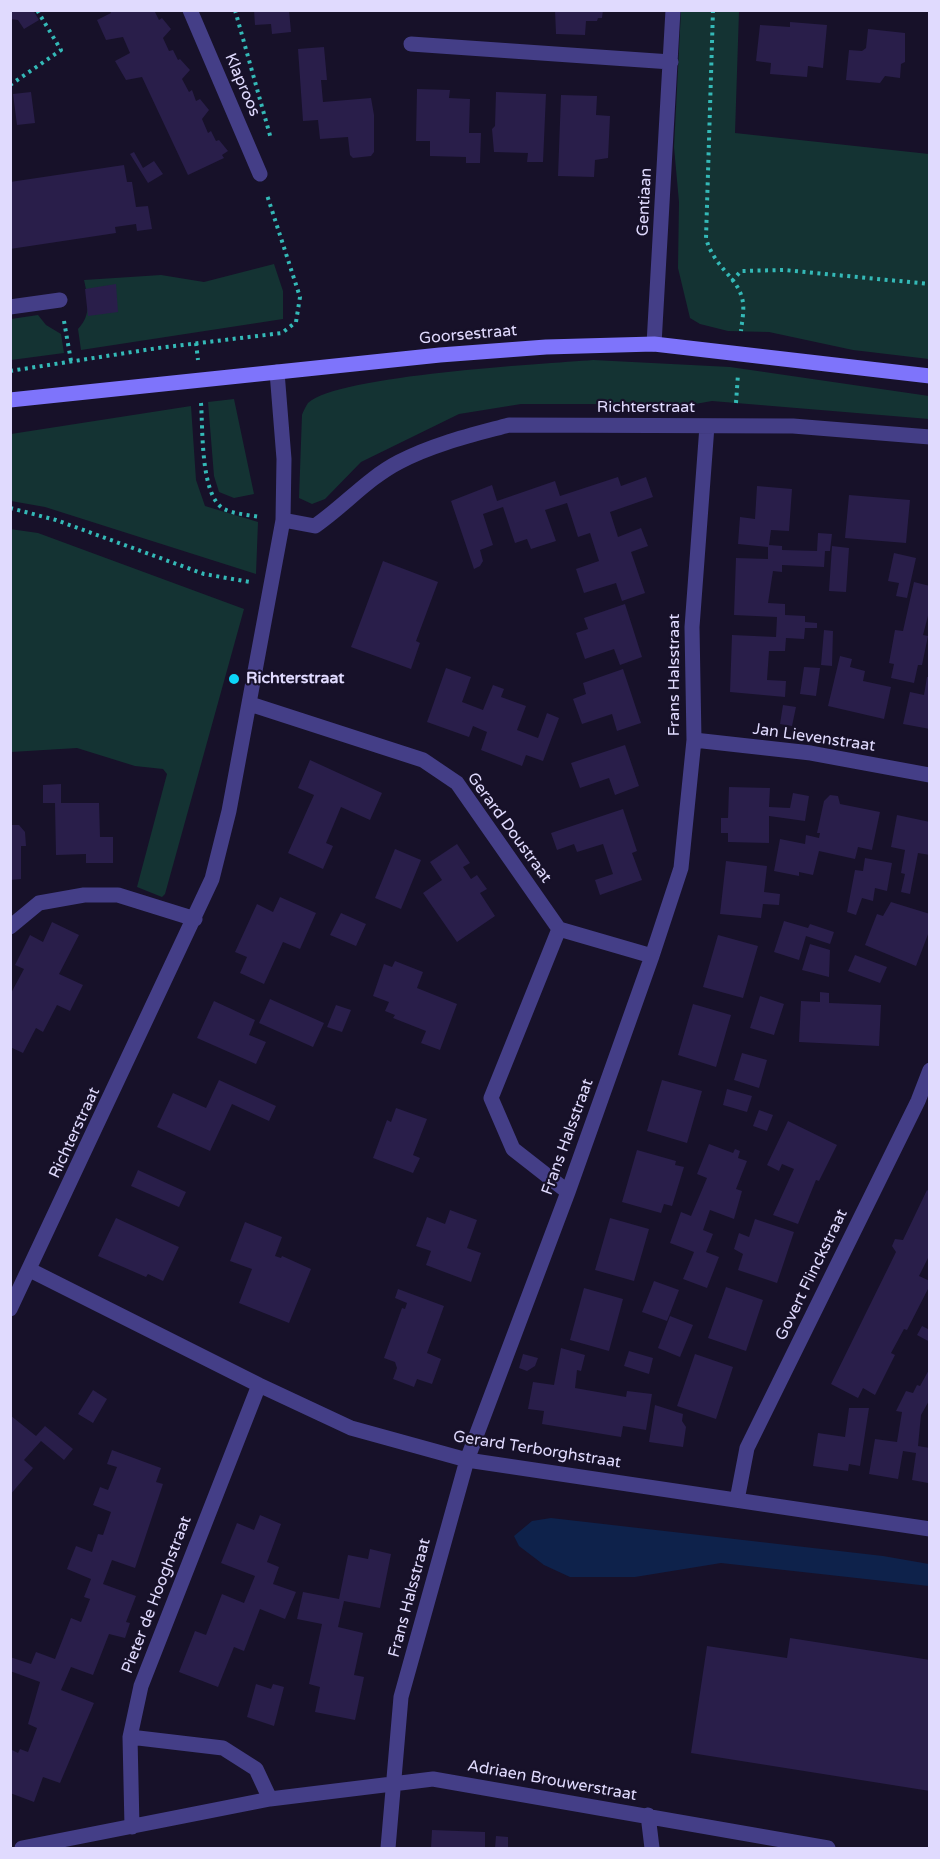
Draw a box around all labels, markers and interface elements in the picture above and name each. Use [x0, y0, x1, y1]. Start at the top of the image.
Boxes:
street label: Klaproos [220, 50, 264, 120]
street label: Gentiaan [634, 167, 656, 237]
street label: Goorsestraat [418, 321, 518, 349]
street label: Richterstraat [597, 398, 695, 418]
street label: Frans Halsstraat [665, 614, 685, 736]
place label: Richterstraat [246, 669, 344, 689]
marker: Richterstraat [227, 672, 241, 686]
street label: Jan Lievenstraat [752, 720, 876, 756]
street label: Gerard Doustraat [463, 769, 555, 887]
street label: Frans Halsstraat [538, 1076, 598, 1198]
street label: Richterstraat [46, 1084, 104, 1182]
street label: Govert Flinckstraat [772, 1206, 852, 1344]
street label: Gerard Terborghstraat [452, 1427, 622, 1473]
street label: Pieter de Hooghstraat [118, 1513, 196, 1677]
street label: Frans Halsstraat [385, 1536, 435, 1660]
street label: Adriaen Brouwerstraat [466, 1757, 638, 1805]

